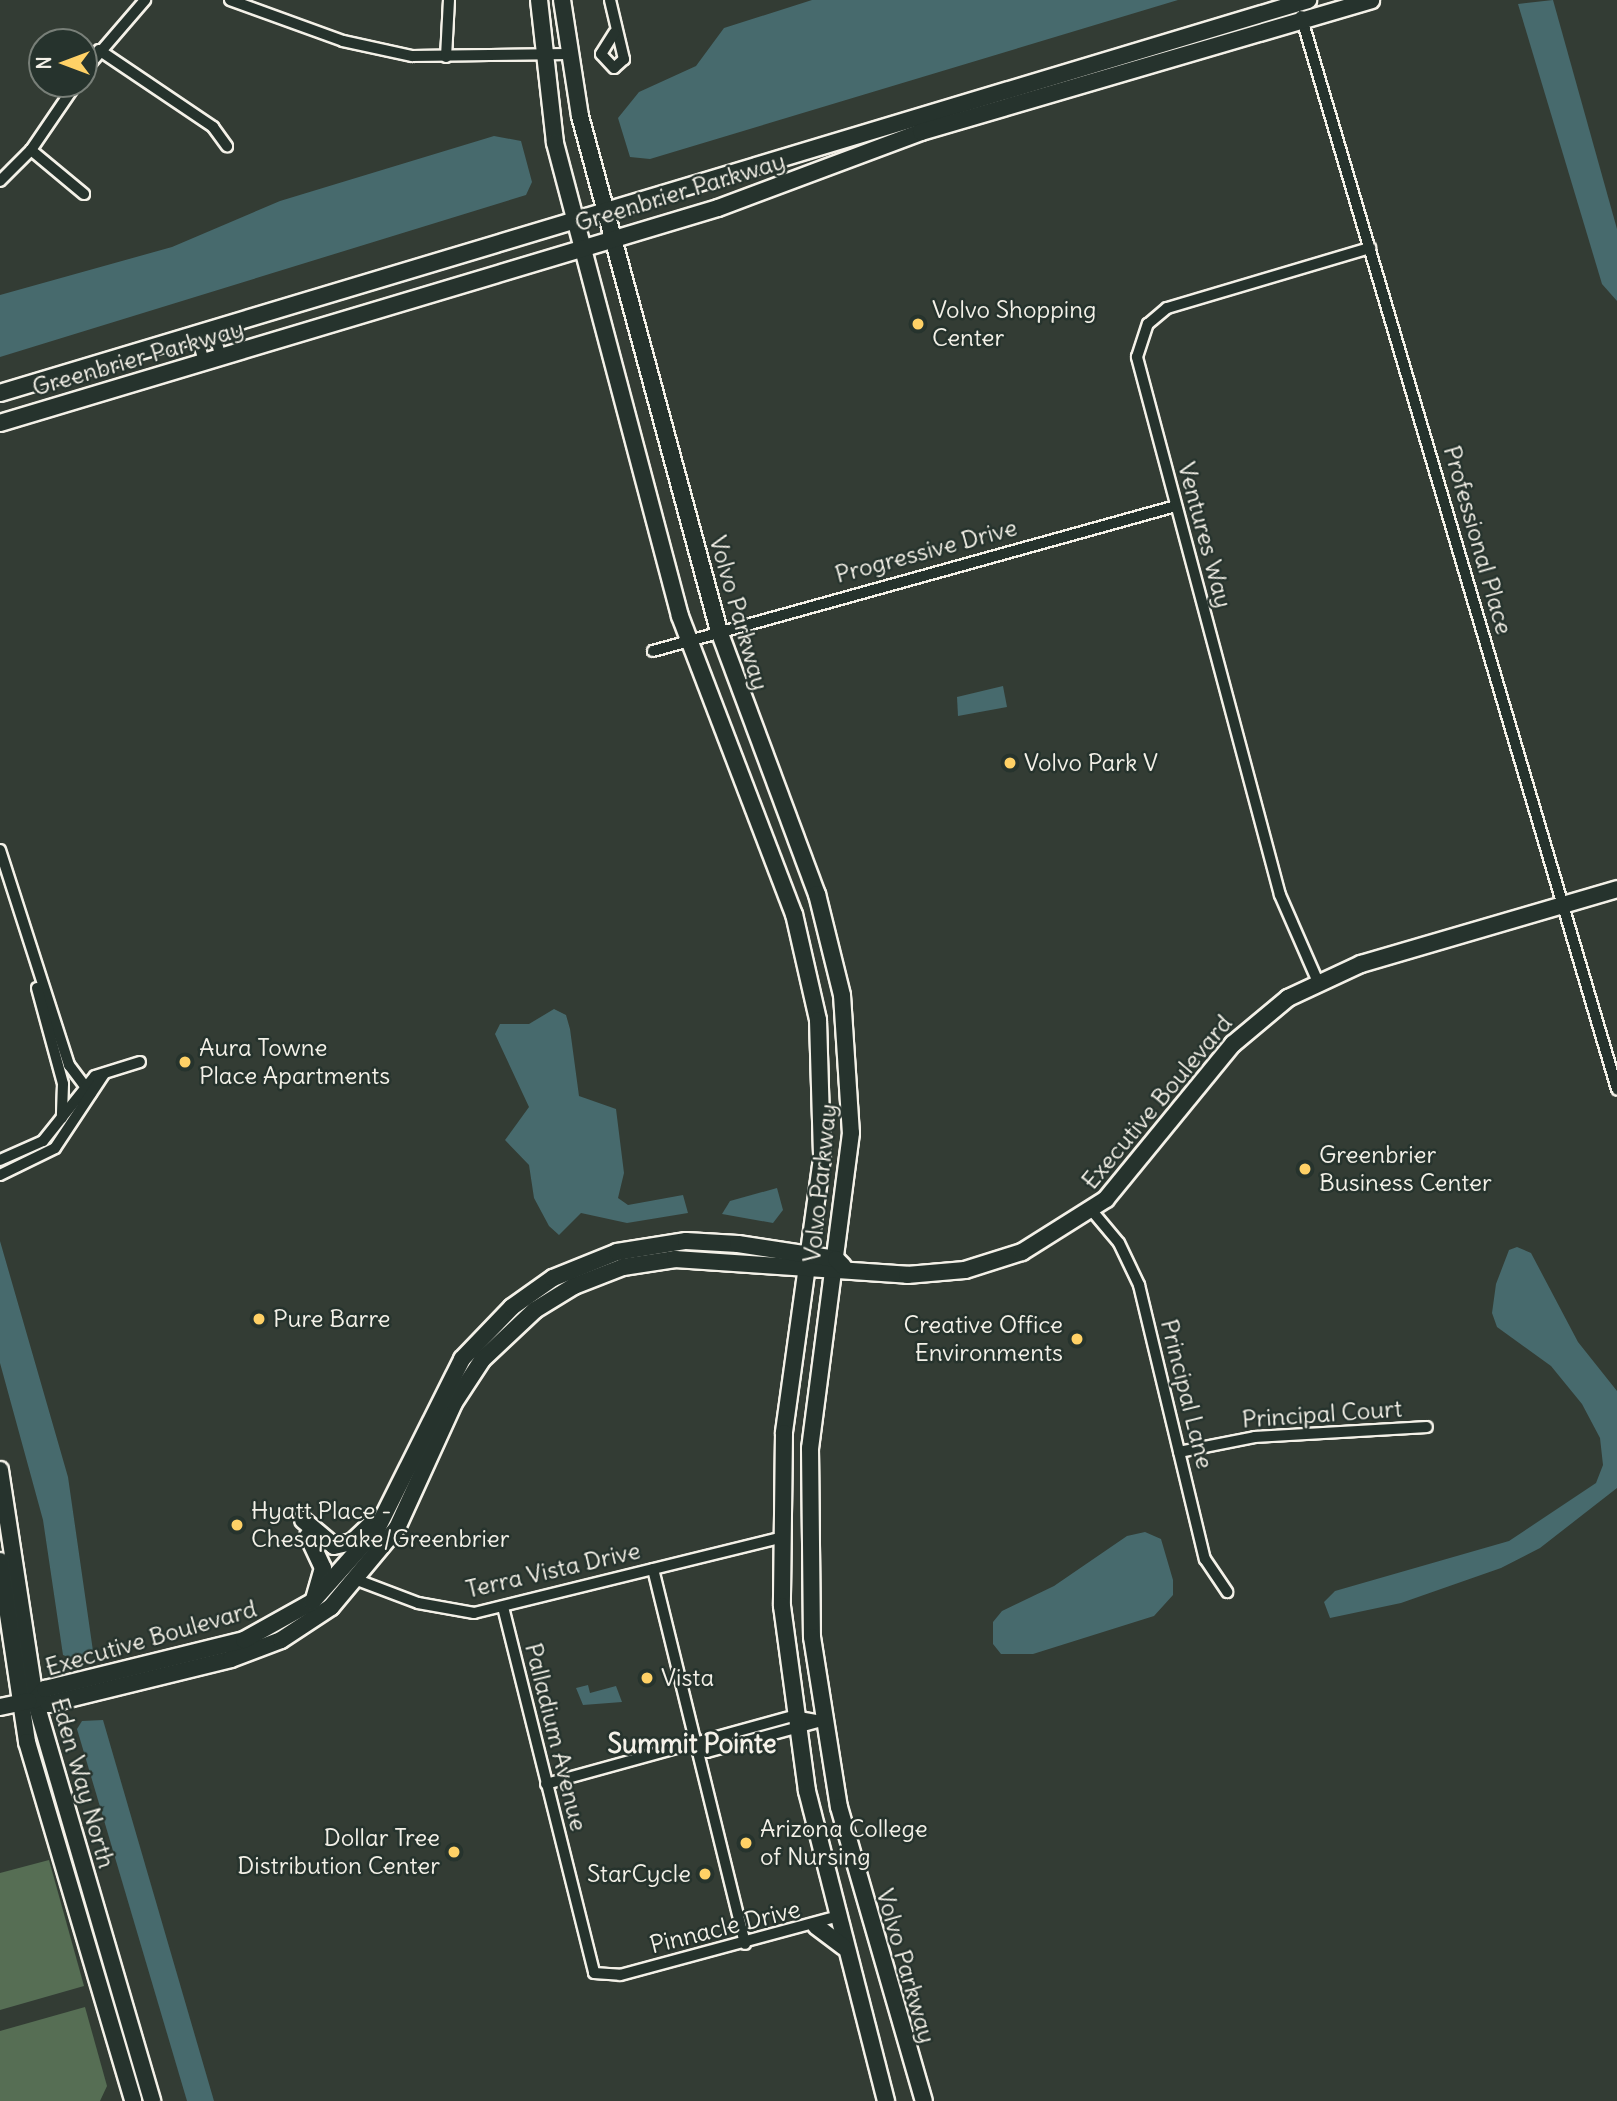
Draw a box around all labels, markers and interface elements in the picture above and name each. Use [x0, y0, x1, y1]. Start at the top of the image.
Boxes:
north arrow [28, 28, 98, 98]
text: N [32, 56, 56, 70]
street label: Greenbrier Parkway [571, 146, 789, 238]
place label: Volvo Shopping Center [932, 296, 1096, 352]
street label: Greenbrier Parkway [29, 314, 247, 402]
marker: Volvo Shopping Center [910, 316, 926, 332]
street label: Professional Place [1437, 442, 1519, 638]
street label: Ventures Way [1172, 459, 1238, 611]
street label: Progressive Drive [832, 513, 1020, 589]
street label: Volvo Parkway [703, 532, 775, 694]
place label: Volvo Park V [1024, 749, 1158, 777]
marker: Volvo Park V [1002, 755, 1018, 771]
street label: Executive Boulevard [1076, 1009, 1238, 1195]
place label: Aura Towne Place Apartments [199, 1034, 390, 1090]
marker: Aura Towne Place Apartments [177, 1054, 193, 1070]
street label: Volvo Parkway [797, 1102, 843, 1264]
place label: Greenbrier Business Center [1319, 1141, 1492, 1197]
marker: Greenbrier Business Center [1297, 1161, 1313, 1177]
place label: Pure Barre [273, 1305, 390, 1333]
marker: Pure Barre [251, 1311, 267, 1327]
place label: Creative Office Environments [904, 1311, 1063, 1367]
street label: Principal Lane [1155, 1316, 1219, 1472]
marker: Creative Office Environments [1069, 1331, 1085, 1347]
street label: Principal Court [1241, 1394, 1403, 1434]
place label: Hyatt Place - Chesapeake/Greenbrier [251, 1497, 510, 1553]
marker: Hyatt Place - Chesapeake/Greenbrier [229, 1517, 245, 1533]
street label: Terra Vista Drive [463, 1536, 643, 1604]
street label: Executive Boulevard [42, 1594, 260, 1682]
street label: Palladium Avenue [519, 1640, 593, 1834]
place label: Vista [661, 1664, 714, 1692]
marker: Vista [639, 1670, 655, 1686]
street label: Eden Way North [45, 1695, 121, 1871]
district label: Summit Pointe [608, 1728, 776, 1760]
place label: Arizona College of Nursing [760, 1815, 928, 1871]
place label: Dollar Tree Distribution Center [237, 1824, 440, 1880]
marker: Arizona College of Nursing [738, 1835, 754, 1851]
marker: Dollar Tree Distribution Center [446, 1844, 462, 1860]
place label: StarCycle [587, 1860, 691, 1888]
marker: StarCycle [697, 1866, 713, 1882]
street label: Volvo Parkway [870, 1885, 942, 2047]
street label: Pinnacle Drive [647, 1894, 803, 1960]

